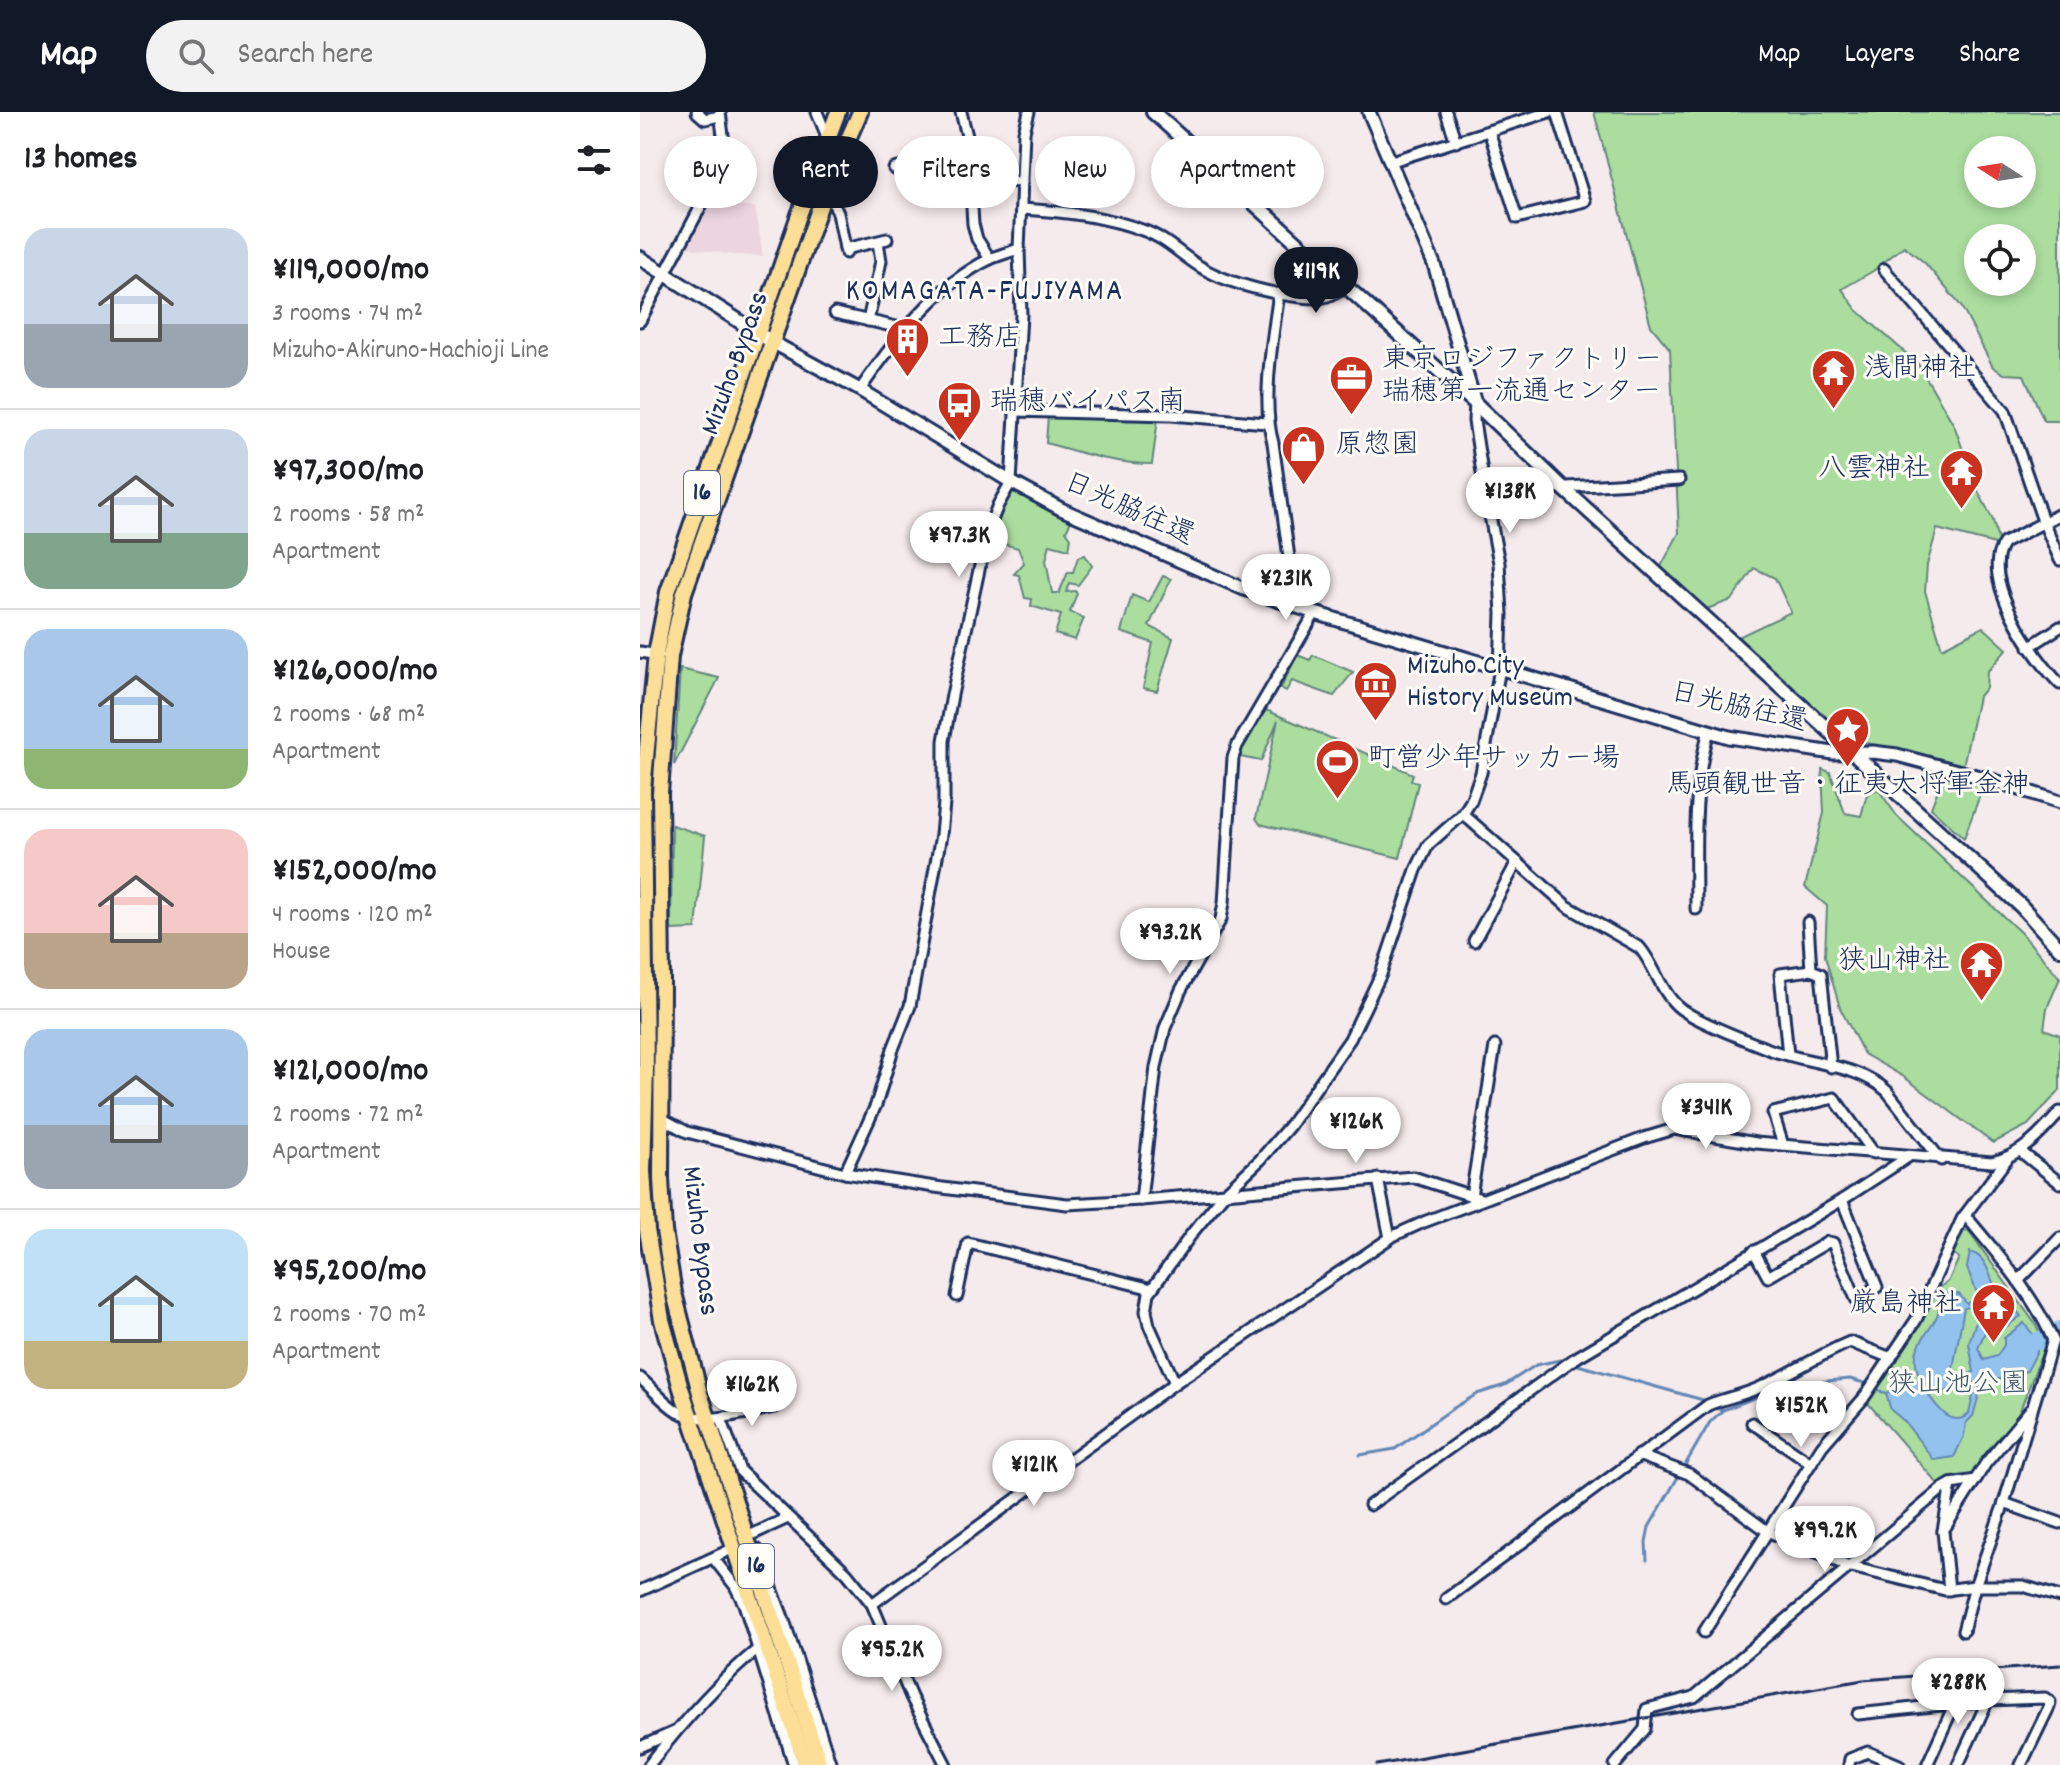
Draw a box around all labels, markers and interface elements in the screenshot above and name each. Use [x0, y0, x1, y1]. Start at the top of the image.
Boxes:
search box [146, 20, 706, 92]
text: Map [40, 29, 98, 84]
icon: search [174, 34, 218, 78]
text: Search here [238, 35, 373, 78]
text: Map [1758, 36, 1801, 76]
text: Layers [1845, 36, 1915, 76]
text: Share [1959, 36, 2020, 76]
text: 13 homes [24, 136, 138, 185]
chip: Buy [664, 136, 757, 208]
chip: Rent [773, 136, 878, 208]
chip: Filters [894, 136, 1019, 208]
chip: New [1035, 136, 1135, 208]
chip: Apartment [1151, 136, 1324, 208]
north arrow [1964, 136, 2036, 208]
map controls [1964, 136, 2036, 296]
icon: filters [572, 138, 616, 182]
button: locate [1964, 224, 2036, 296]
text: ¥119,000/mo [272, 247, 429, 296]
pin: ¥119K [1260, 247, 1372, 315]
text: ¥119K [1292, 254, 1340, 291]
icon: home [88, 260, 184, 356]
district label: KOMAGATA-FUJIYAMA [846, 272, 1124, 315]
street label: Mizuho Bypass [693, 287, 781, 441]
text: 3 rooms · 74 m² [272, 296, 423, 333]
building icon: 工務店 [883, 316, 931, 379]
place label: 工務店 [938, 320, 1022, 360]
text: Mizuho-Akiruno-Hachioji Line [272, 333, 549, 370]
place label: 東京ロジファクトリー 瑞穂第一流通センター [1382, 342, 1662, 414]
temple icon: 浅間神社 [1809, 347, 1857, 410]
place label: 浅間神社 [1864, 351, 1976, 391]
office icon: 東京ロジファクトリー 瑞穂第一流通センター [1327, 354, 1375, 417]
bus stop icon: 瑞穂バイパス南 [935, 380, 983, 443]
place label: 瑞穂バイパス南 [990, 384, 1185, 424]
shop icon: 原惣園 [1280, 423, 1328, 486]
place label: 原惣園 [1335, 427, 1419, 467]
temple icon: 八雲神社 [1937, 447, 1985, 510]
text: ¥97,300/mo [272, 448, 424, 497]
place label: 八雲神社 [1818, 451, 1930, 491]
icon: home [88, 461, 184, 557]
street label: 日光脇往還 [1056, 464, 1200, 558]
pin: ¥138K [1454, 467, 1566, 535]
road number: 16 [684, 471, 720, 515]
text: ¥138K [1484, 474, 1536, 511]
text: 2 rooms · 58 m² [272, 497, 425, 534]
pin: ¥97.3K [894, 511, 1024, 579]
text: ¥97.3K [928, 518, 990, 555]
text: Apartment [272, 534, 381, 571]
pin: ¥231K [1230, 554, 1342, 622]
text: ¥231K [1259, 561, 1313, 598]
text: ¥126,000/mo [272, 648, 438, 697]
place label: Mizuho City History Museum [1407, 648, 1573, 720]
museum icon: Mizuho City History Museum [1352, 660, 1400, 723]
icon: home [88, 661, 184, 757]
street label: 日光脇往還 [1665, 674, 1811, 744]
text: 2 rooms · 68 m² [272, 697, 425, 734]
place icon: 馬頭観世音・征夷大将軍金神 [1824, 706, 1872, 769]
text: Apartment [272, 734, 381, 771]
sports icon: 町営少年サッカー場 [1313, 737, 1361, 800]
place label: 町営少年サッカー場 [1368, 741, 1620, 781]
place label: 馬頭観世音・征夷大将軍金神 [1666, 767, 2030, 807]
text: ¥152,000/mo [272, 848, 437, 897]
icon: home [88, 861, 184, 957]
text: 4 rooms · 120 m² [272, 897, 433, 934]
pin: ¥93.2K [1105, 908, 1235, 976]
text: ¥93.2K [1138, 915, 1202, 952]
text: House [272, 934, 330, 971]
temple icon: 狭山神社 [1957, 939, 2005, 1002]
place label: 狭山神社 [1838, 943, 1950, 983]
text: ¥121,000/mo [272, 1048, 428, 1097]
icon: home [88, 1061, 184, 1157]
pin: ¥341K [1650, 1083, 1762, 1151]
text: ¥341K [1680, 1090, 1732, 1127]
text: 2 rooms · 72 m² [272, 1097, 423, 1134]
pin: ¥126K [1300, 1097, 1412, 1165]
text: ¥126K [1329, 1104, 1383, 1141]
text: Apartment [272, 1134, 381, 1171]
street label: Mizuho Bypass [669, 1164, 727, 1318]
text: ¥95,200/mo [272, 1248, 426, 1297]
icon: home [88, 1261, 184, 1357]
temple icon: 厳島神社 [1969, 1282, 2017, 1345]
place label: 厳島神社 [1850, 1286, 1962, 1326]
text: 2 rooms · 70 m² [272, 1297, 426, 1334]
text: Apartment [272, 1334, 381, 1371]
pin: ¥162K [696, 1360, 808, 1428]
park label: 狭山池公園 [1888, 1366, 2028, 1406]
text: ¥162K [725, 1367, 779, 1404]
pin: ¥152K [1745, 1381, 1857, 1449]
text: ¥152K [1774, 1388, 1828, 1425]
pin: ¥121K [978, 1440, 1090, 1508]
text: ¥121K [1010, 1447, 1058, 1484]
pin: ¥99.2K [1760, 1506, 1890, 1574]
text: ¥99.2K [1793, 1513, 1857, 1550]
road number: 16 [738, 1544, 774, 1588]
pin: ¥95.2K [827, 1625, 957, 1693]
text: ¥95.2K [860, 1632, 924, 1669]
pin: ¥288K [1902, 1658, 2014, 1726]
text: ¥288K [1930, 1665, 1986, 1702]

